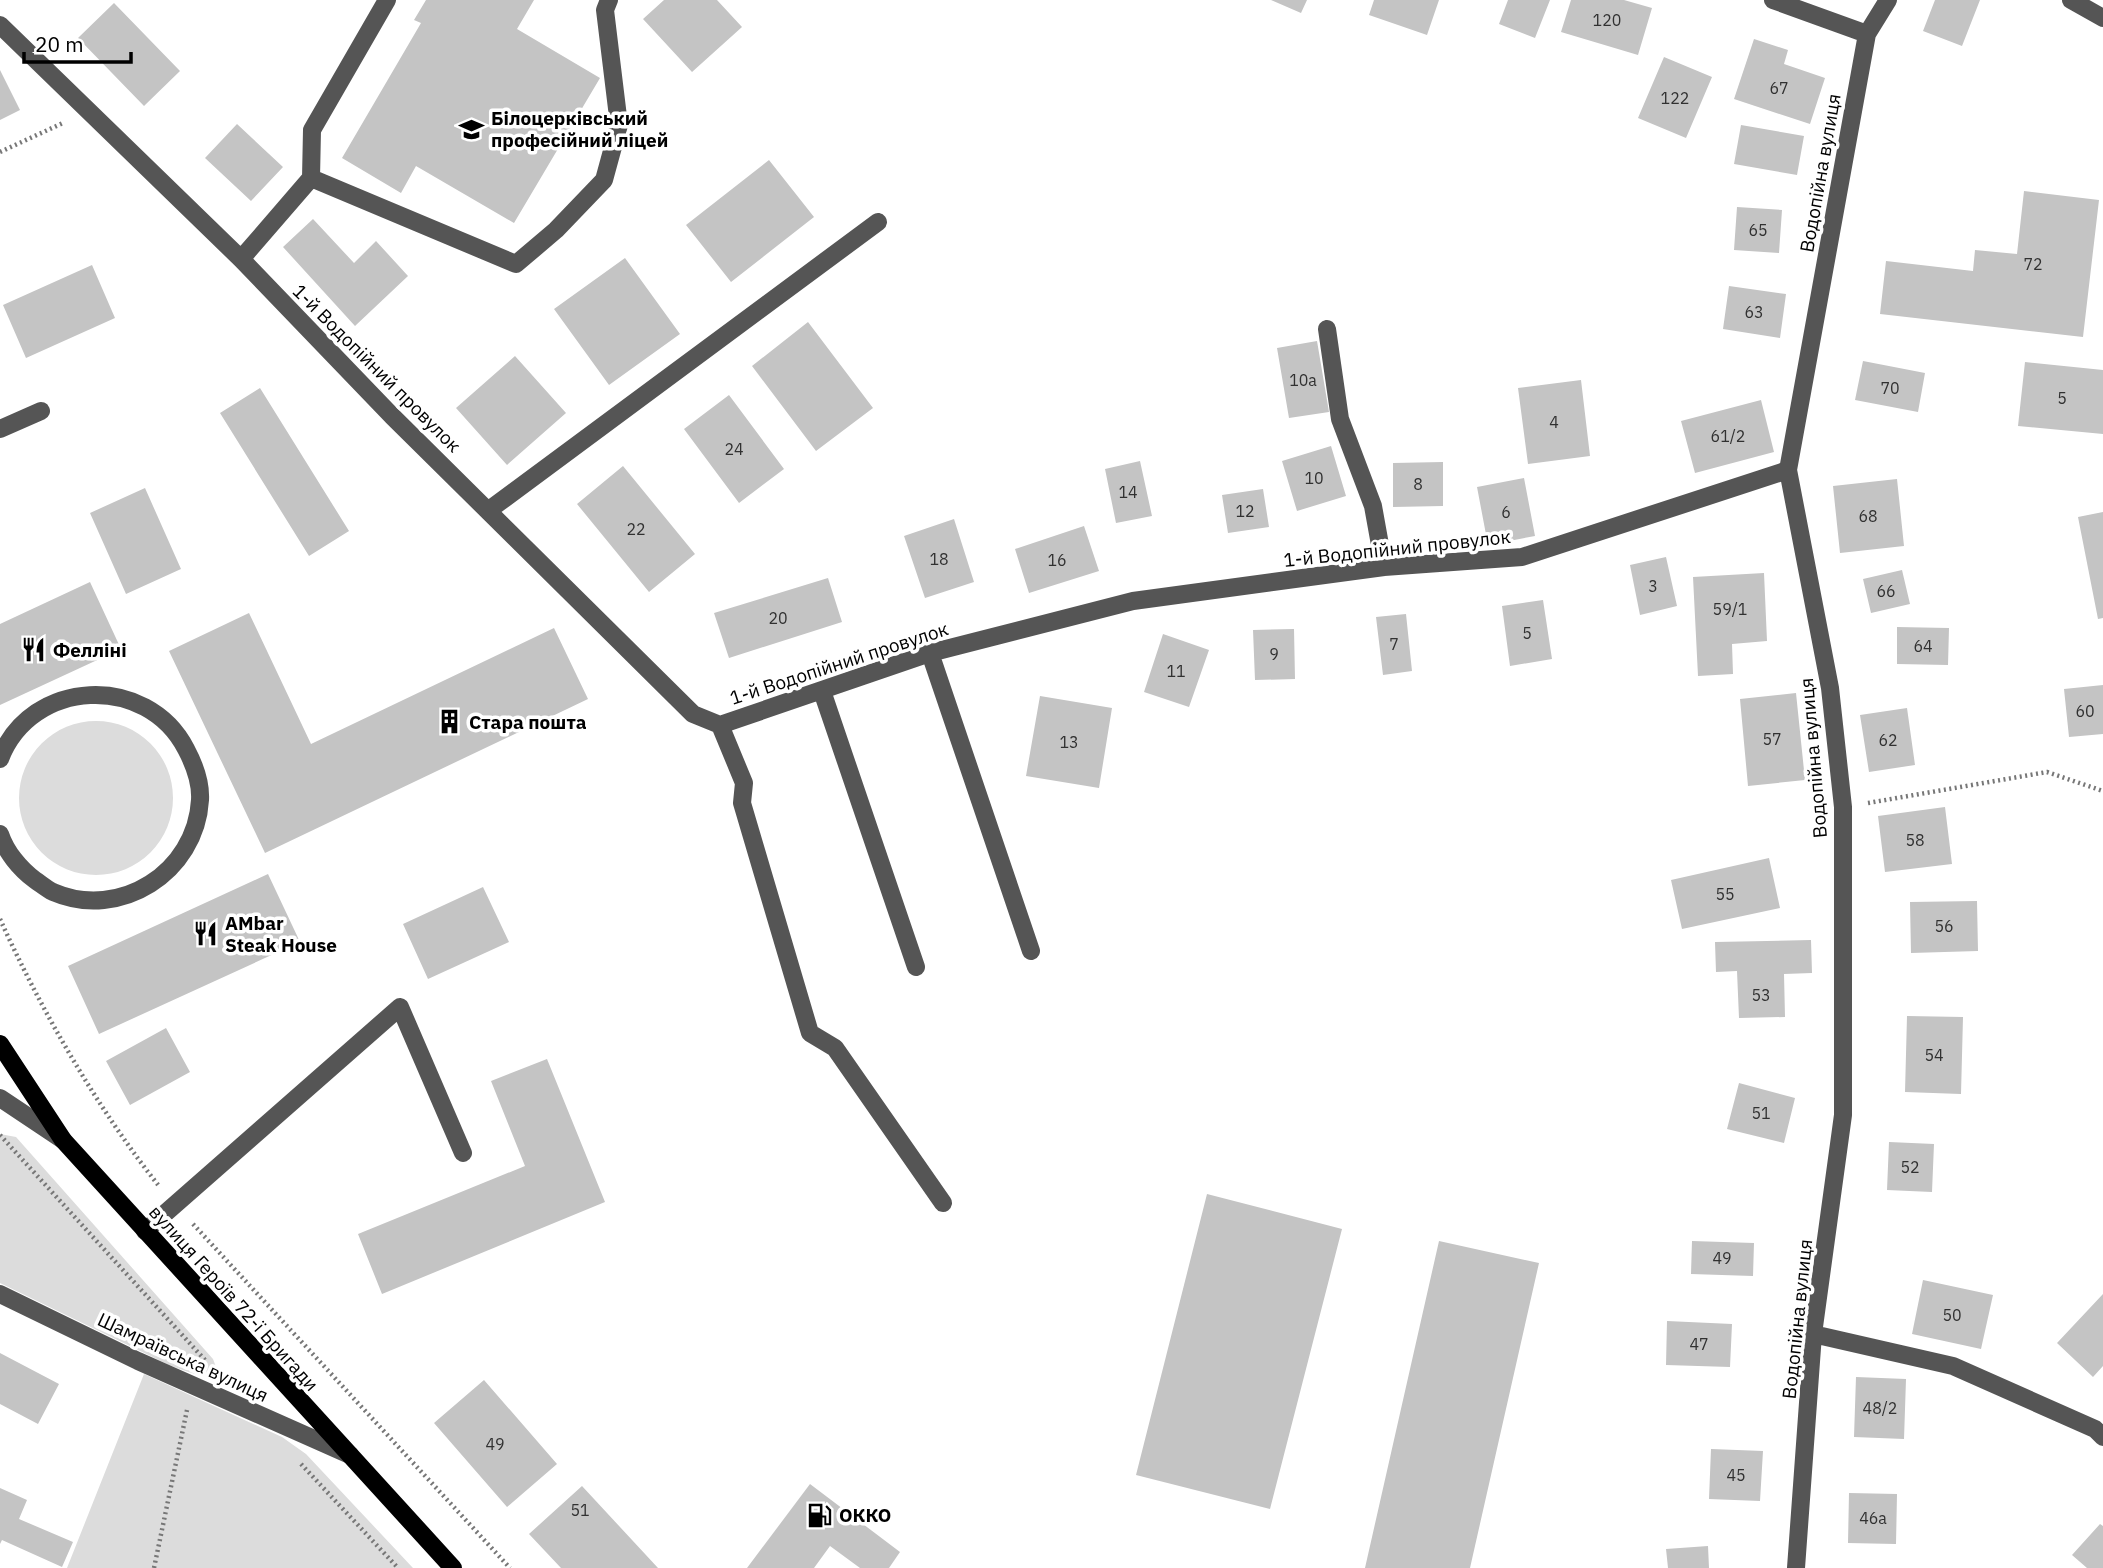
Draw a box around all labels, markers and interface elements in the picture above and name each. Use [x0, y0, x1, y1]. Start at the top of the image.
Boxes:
house number: 120 [1593, 10, 1621, 30]
scale bar [24, 21, 131, 65]
text: 20 m [35, 30, 84, 58]
house number: 67 [1769, 78, 1789, 98]
house number: 122 [1661, 88, 1689, 108]
street label: Водопійна вулиця [1794, 92, 1846, 254]
place label: Білоцерківський професійний ліцей [491, 106, 668, 152]
school or university icon: Білоцерківський професійний ліцей [457, 115, 485, 143]
house number: 65 [1748, 220, 1768, 240]
house number: 72 [2023, 254, 2043, 274]
street label: 1-й Водопійний провулок [288, 279, 466, 457]
house number: 63 [1744, 302, 1764, 322]
house number: 10а [1289, 370, 1317, 390]
house number: 70 [1880, 378, 1900, 398]
house number: 5 [2057, 388, 2067, 408]
house number: 4 [1549, 412, 1559, 432]
house number: 61/2 [1711, 426, 1745, 446]
house number: 24 [724, 439, 744, 459]
house number: 10 [1304, 468, 1324, 488]
house number: 8 [1413, 474, 1423, 494]
house number: 14 [1118, 482, 1138, 502]
house number: 12 [1235, 501, 1255, 521]
house number: 6 [1501, 502, 1511, 522]
house number: 68 [1858, 506, 1878, 526]
house number: 22 [626, 519, 646, 539]
street label: 1-й Водопійний провулок [1282, 524, 1512, 572]
house number: 18 [929, 549, 949, 569]
house number: 16 [1047, 550, 1067, 570]
house number: 3 [1648, 576, 1658, 596]
house number: 66 [1876, 581, 1896, 601]
house number: 59/1 [1713, 599, 1747, 619]
house number: 20 [768, 608, 788, 628]
street label: 1-й Водопійний провулок [727, 616, 951, 710]
house number: 5 [1522, 623, 1532, 643]
house number: 7 [1389, 634, 1399, 654]
restaurant icon: Фелліні [19, 636, 47, 664]
house number: 64 [1913, 636, 1933, 656]
place label: Фелліні [53, 638, 127, 662]
house number: 9 [1269, 644, 1279, 664]
house number: 11 [1166, 661, 1186, 681]
street label: Водопійна вулиця [1794, 677, 1832, 839]
house number: 60 [2075, 701, 2095, 721]
building icon: Стара пошта [435, 708, 463, 736]
place label: Стара пошта [469, 710, 587, 734]
house number: 57 [1762, 729, 1782, 749]
house number: 62 [1878, 730, 1898, 750]
house number: 13 [1059, 732, 1079, 752]
house number: 58 [1905, 830, 1925, 850]
house number: 55 [1715, 884, 1735, 904]
place label: AMbar Steak House [225, 911, 337, 957]
house number: 56 [1934, 916, 1954, 936]
restaurant icon: AMbar Steak House [191, 920, 219, 948]
house number: 53 [1751, 985, 1771, 1005]
house number: 54 [1924, 1045, 1944, 1065]
house number: 51 [1751, 1103, 1771, 1123]
house number: 52 [1900, 1157, 1920, 1177]
street label: вулиця Героїв 72-ї Бригади [144, 1200, 324, 1396]
street label: Водопійна вулиця [1777, 1238, 1817, 1400]
house number: 49 [1712, 1248, 1732, 1268]
house number: 50 [1942, 1305, 1962, 1325]
street label: Шамраївська вулиця [94, 1307, 272, 1407]
house number: 47 [1689, 1334, 1709, 1354]
house number: 48/2 [1863, 1398, 1897, 1418]
house number: 49 [485, 1434, 505, 1454]
house number: 45 [1726, 1465, 1746, 1485]
house number: 51 [570, 1500, 590, 1520]
fuel station icon: ОККО [805, 1501, 833, 1529]
place label: ОККО [839, 1503, 891, 1527]
house number: 46а [1859, 1508, 1887, 1528]

